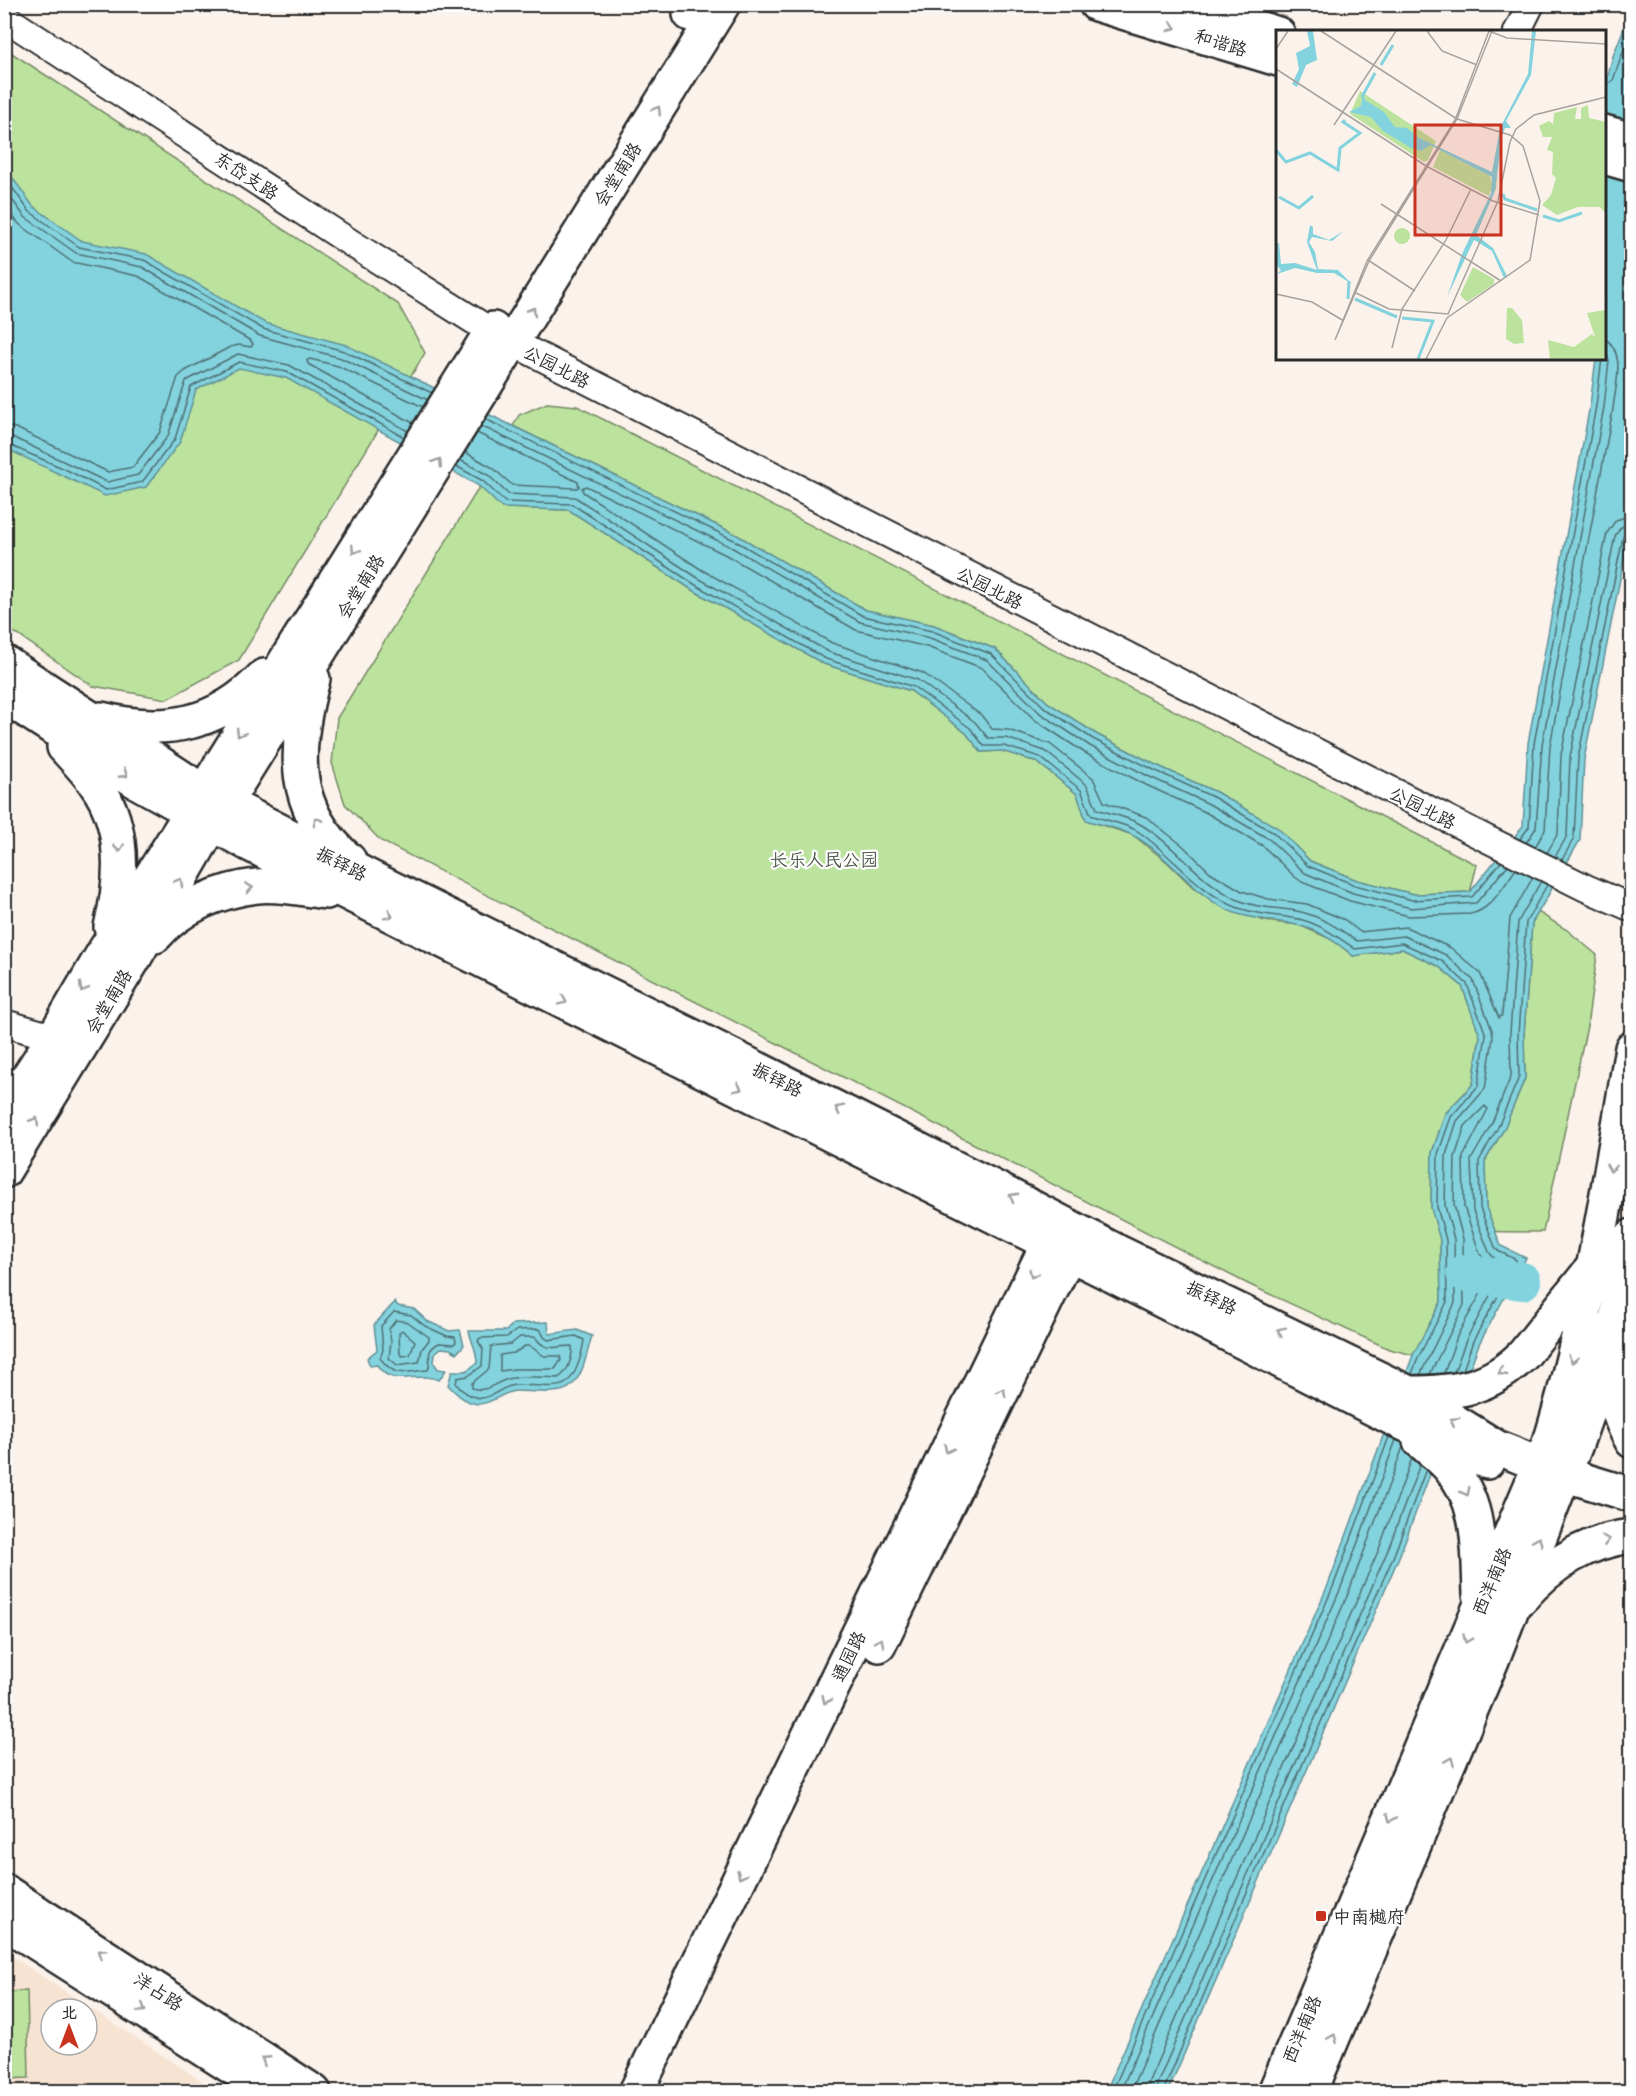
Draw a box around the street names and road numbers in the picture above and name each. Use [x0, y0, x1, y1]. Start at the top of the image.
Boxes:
street label: 和谐路 [1192, 23, 1250, 61]
street label: 会堂南路 [588, 137, 646, 211]
street label: 东岱支路 [210, 145, 284, 205]
street label: 公园北路 [519, 339, 595, 393]
street label: 会堂南路 [331, 549, 389, 623]
street label: 公园北路 [952, 560, 1028, 614]
street label: 公园北路 [1385, 780, 1461, 834]
street label: 振铎路 [312, 840, 372, 886]
street label: 会堂南路 [79, 964, 137, 1038]
street label: 振铎路 [748, 1056, 808, 1102]
street label: 振铎路 [1182, 1274, 1242, 1320]
street label: 西洋南路 [1466, 1543, 1516, 1619]
street label: 通园路 [825, 1626, 871, 1686]
street label: 洋占路 [130, 1966, 188, 2016]
street label: 西洋南路 [1276, 1991, 1326, 2067]

